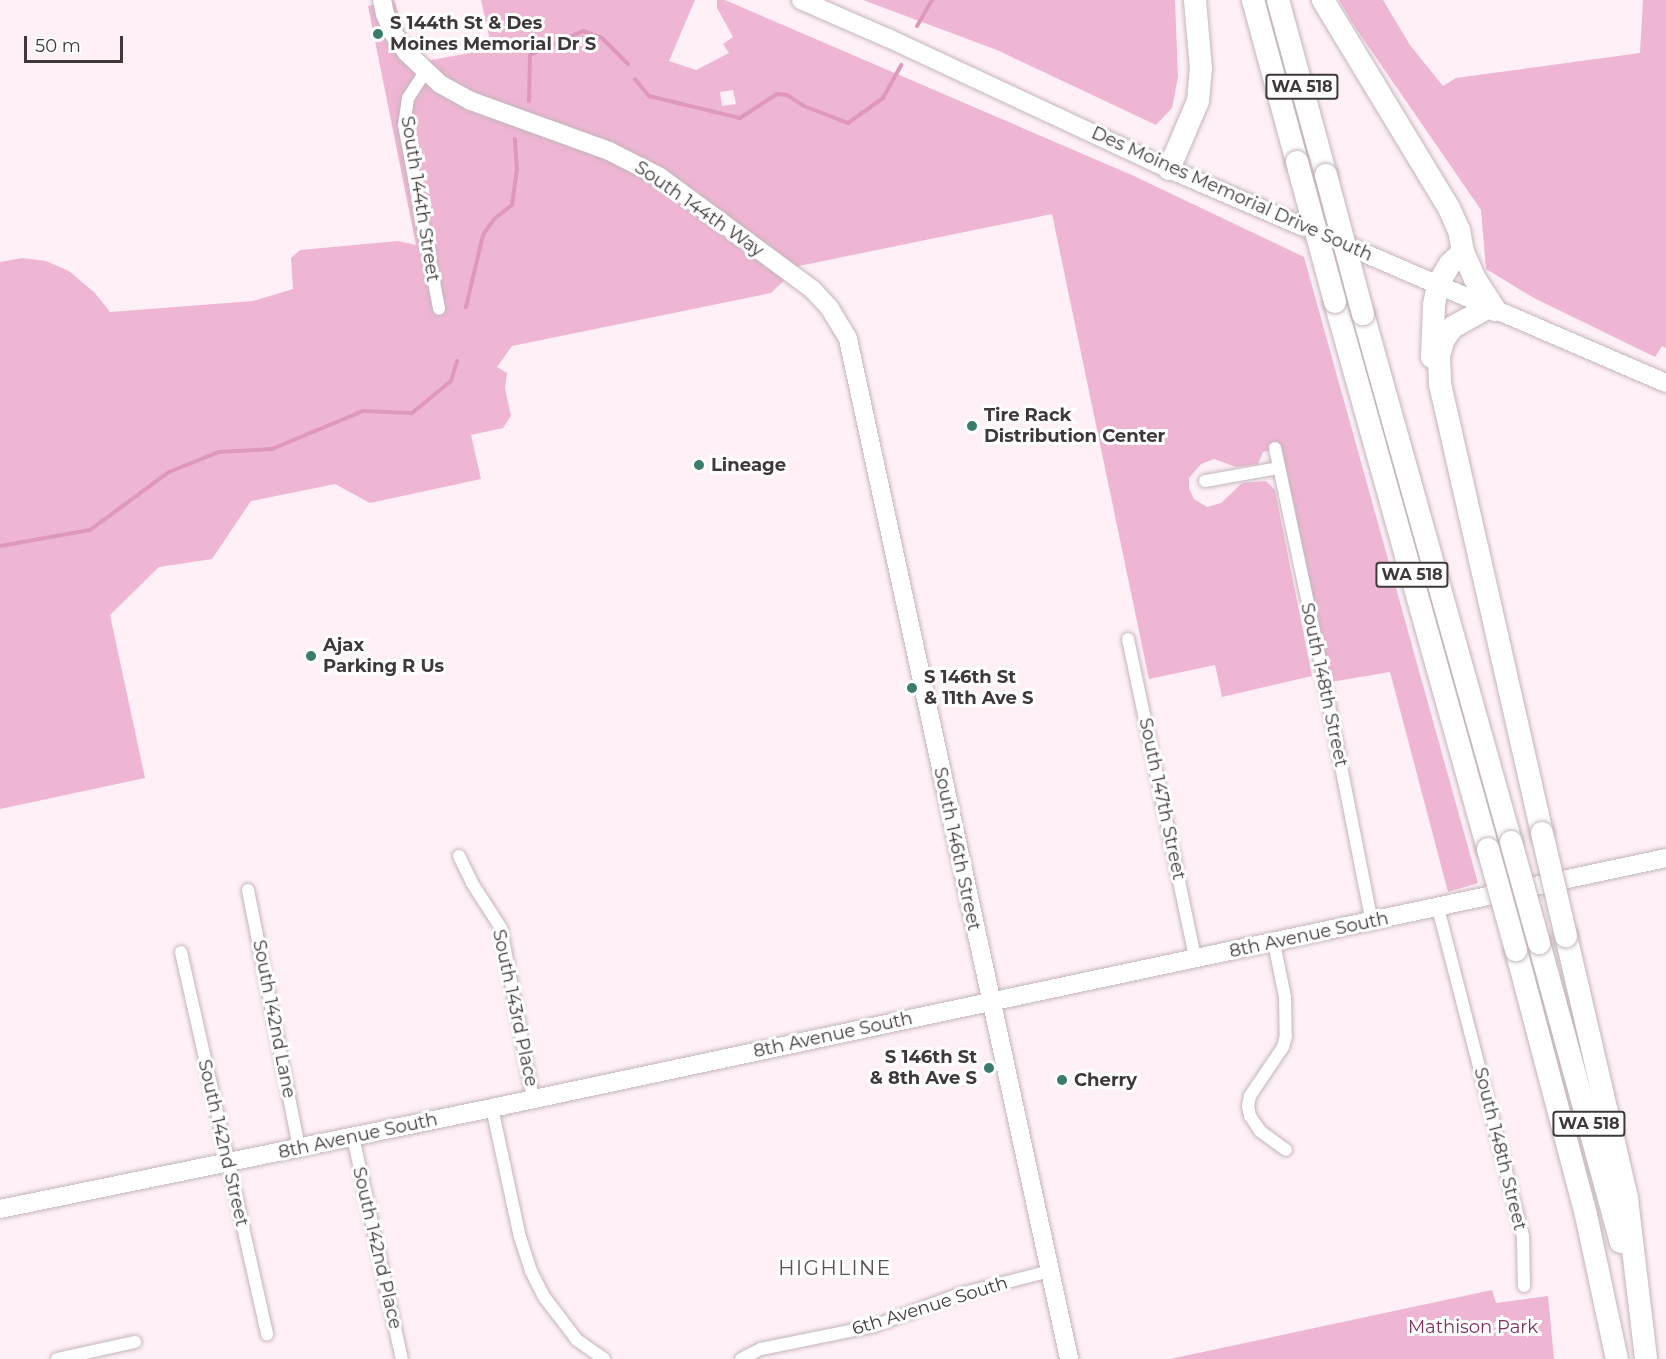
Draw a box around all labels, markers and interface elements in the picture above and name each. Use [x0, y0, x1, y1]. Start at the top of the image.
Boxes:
place label: S 144th St & Des Moines Memorial Dr S [390, 13, 596, 56]
scale bar [27, 24, 126, 62]
marker: S 144th St & Des Moines Memorial Dr S [371, 27, 385, 41]
text: 50 m [35, 35, 81, 57]
road number: WA 518 [1264, 74, 1340, 100]
street label: South 144th Street [396, 115, 444, 283]
street label: Des Moines Memorial Drive South [1088, 122, 1376, 266]
street label: South 144th Way [630, 157, 768, 261]
place label: Tire Rack Distribution Center [984, 405, 1165, 448]
marker: Tire Rack Distribution Center [965, 419, 979, 433]
place label: Lineage [711, 454, 786, 476]
marker: Lineage [692, 458, 706, 472]
road number: WA 518 [1374, 562, 1450, 588]
street label: South 148th Street [1296, 601, 1352, 769]
place label: Ajax Parking R Us [323, 635, 444, 678]
marker: Ajax Parking R Us [304, 649, 318, 663]
place label: S 146th St & 11th Ave S [924, 667, 1033, 710]
marker: S 146th St & 11th Ave S [905, 681, 919, 695]
street label: South 147th Street [1134, 716, 1190, 882]
street label: South 146th Street [929, 765, 985, 933]
street label: 8th Avenue South [1227, 908, 1391, 962]
street label: South 143rd Place [488, 927, 542, 1089]
street label: South 142nd Lane [248, 938, 300, 1100]
street label: 8th Avenue South [751, 1008, 915, 1062]
place label: S 146th St & 8th Ave S [870, 1047, 977, 1090]
street label: South 142nd Street [193, 1057, 253, 1229]
marker: S 146th St & 8th Ave S [982, 1061, 996, 1075]
street label: South 148th Street [1469, 1065, 1531, 1233]
place label: Cherry [1074, 1069, 1137, 1091]
marker: Cherry [1055, 1073, 1069, 1087]
street label: 8th Avenue South [276, 1109, 440, 1163]
road number: WA 518 [1552, 1111, 1626, 1137]
street label: South 142nd Place [348, 1165, 406, 1331]
district label: HIGHLINE [778, 1256, 892, 1280]
street label: 6th Avenue South [850, 1272, 1010, 1340]
park label: Mathison Park [1408, 1316, 1538, 1338]

